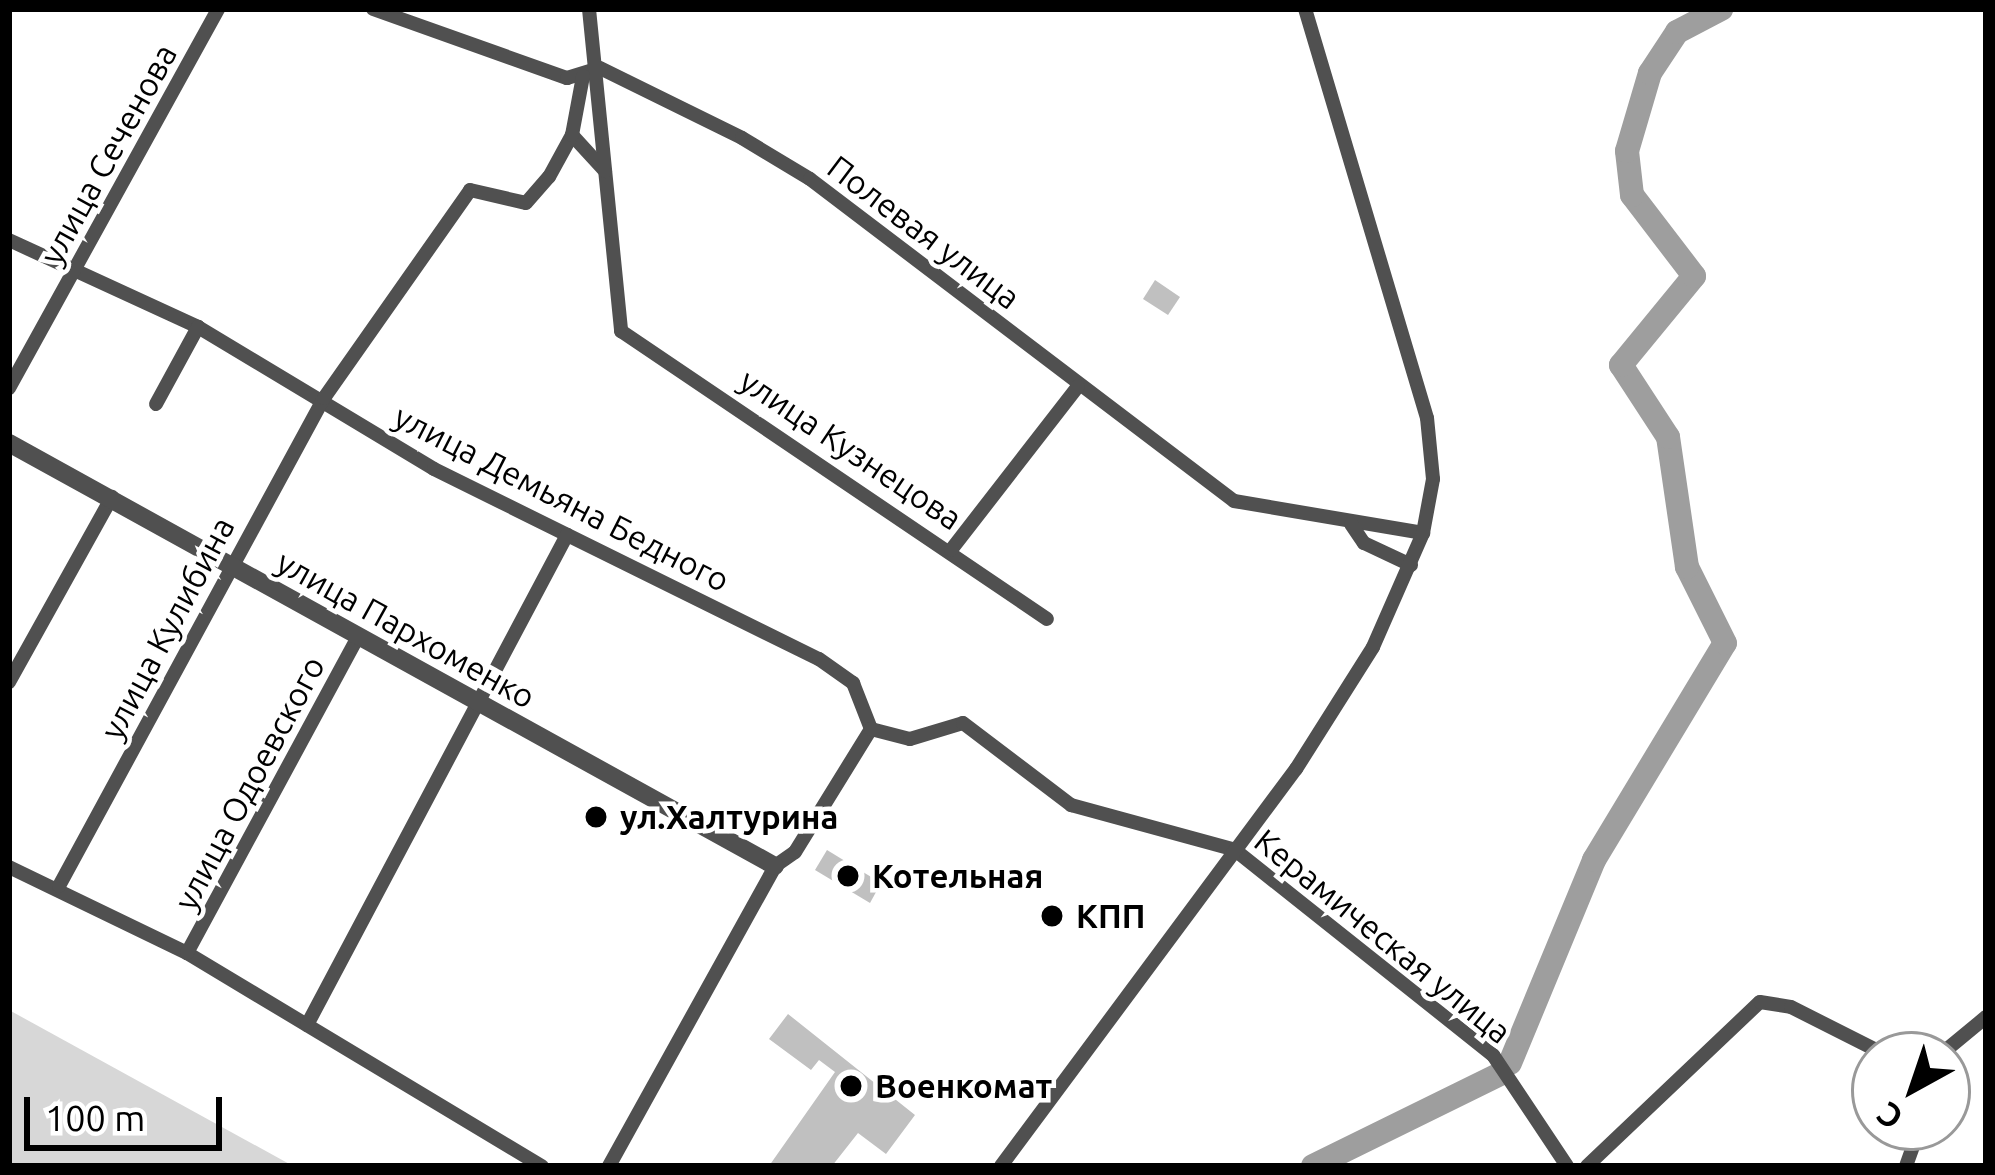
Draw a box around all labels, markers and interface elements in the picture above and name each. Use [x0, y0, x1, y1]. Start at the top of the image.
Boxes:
street label: улица Сеченова [31, 37, 185, 271]
street label: Полевая улица [820, 147, 1028, 317]
street label: улица Кузнецова [732, 360, 970, 538]
street label: улица Демьяна Бедного [388, 396, 736, 600]
street label: улица Кулибина [92, 510, 242, 746]
street label: улица Пархоменко [270, 542, 542, 716]
street label: улица Одоевского [165, 649, 333, 917]
place label: ул.Халтурина [620, 797, 838, 837]
marker: ул.Халтурина [583, 804, 609, 830]
street label: Керамическая улица [1247, 820, 1519, 1052]
place label: Котельная [872, 856, 1043, 896]
marker: Котельная [835, 863, 861, 889]
place label: КПП [1076, 896, 1145, 936]
marker: КПП [1039, 903, 1065, 929]
north arrow [1851, 1031, 1971, 1151]
place label: Военкомат [875, 1066, 1052, 1106]
scale bar [30, 1073, 228, 1147]
marker: Военкомат [838, 1073, 864, 1099]
text: С [1869, 1096, 1909, 1138]
text: 100 m [45, 1097, 145, 1138]

